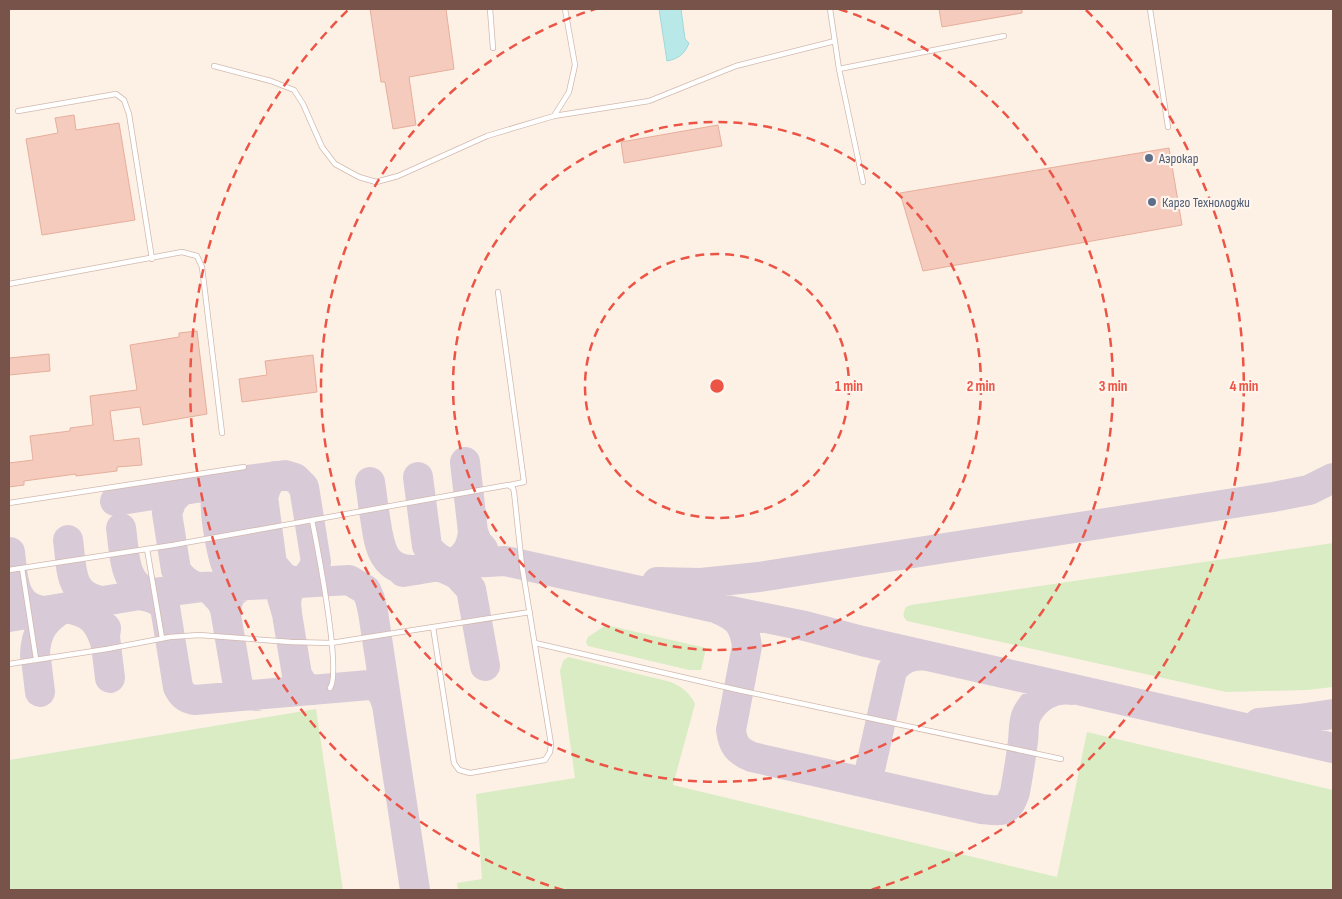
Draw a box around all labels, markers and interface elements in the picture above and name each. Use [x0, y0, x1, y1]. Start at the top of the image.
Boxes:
place label: Аэрокар [1158, 150, 1199, 167]
marker: Аэрокар [1143, 152, 1155, 164]
place label: Карго Технолоджи [1162, 194, 1250, 211]
marker: Карго Технолоджи [1146, 196, 1158, 208]
centre of rings [708, 377, 726, 395]
text: 1 min [835, 377, 863, 396]
text: 2 min [967, 377, 995, 396]
text: 3 min [1099, 377, 1127, 396]
text: 4 min [1230, 377, 1258, 396]

